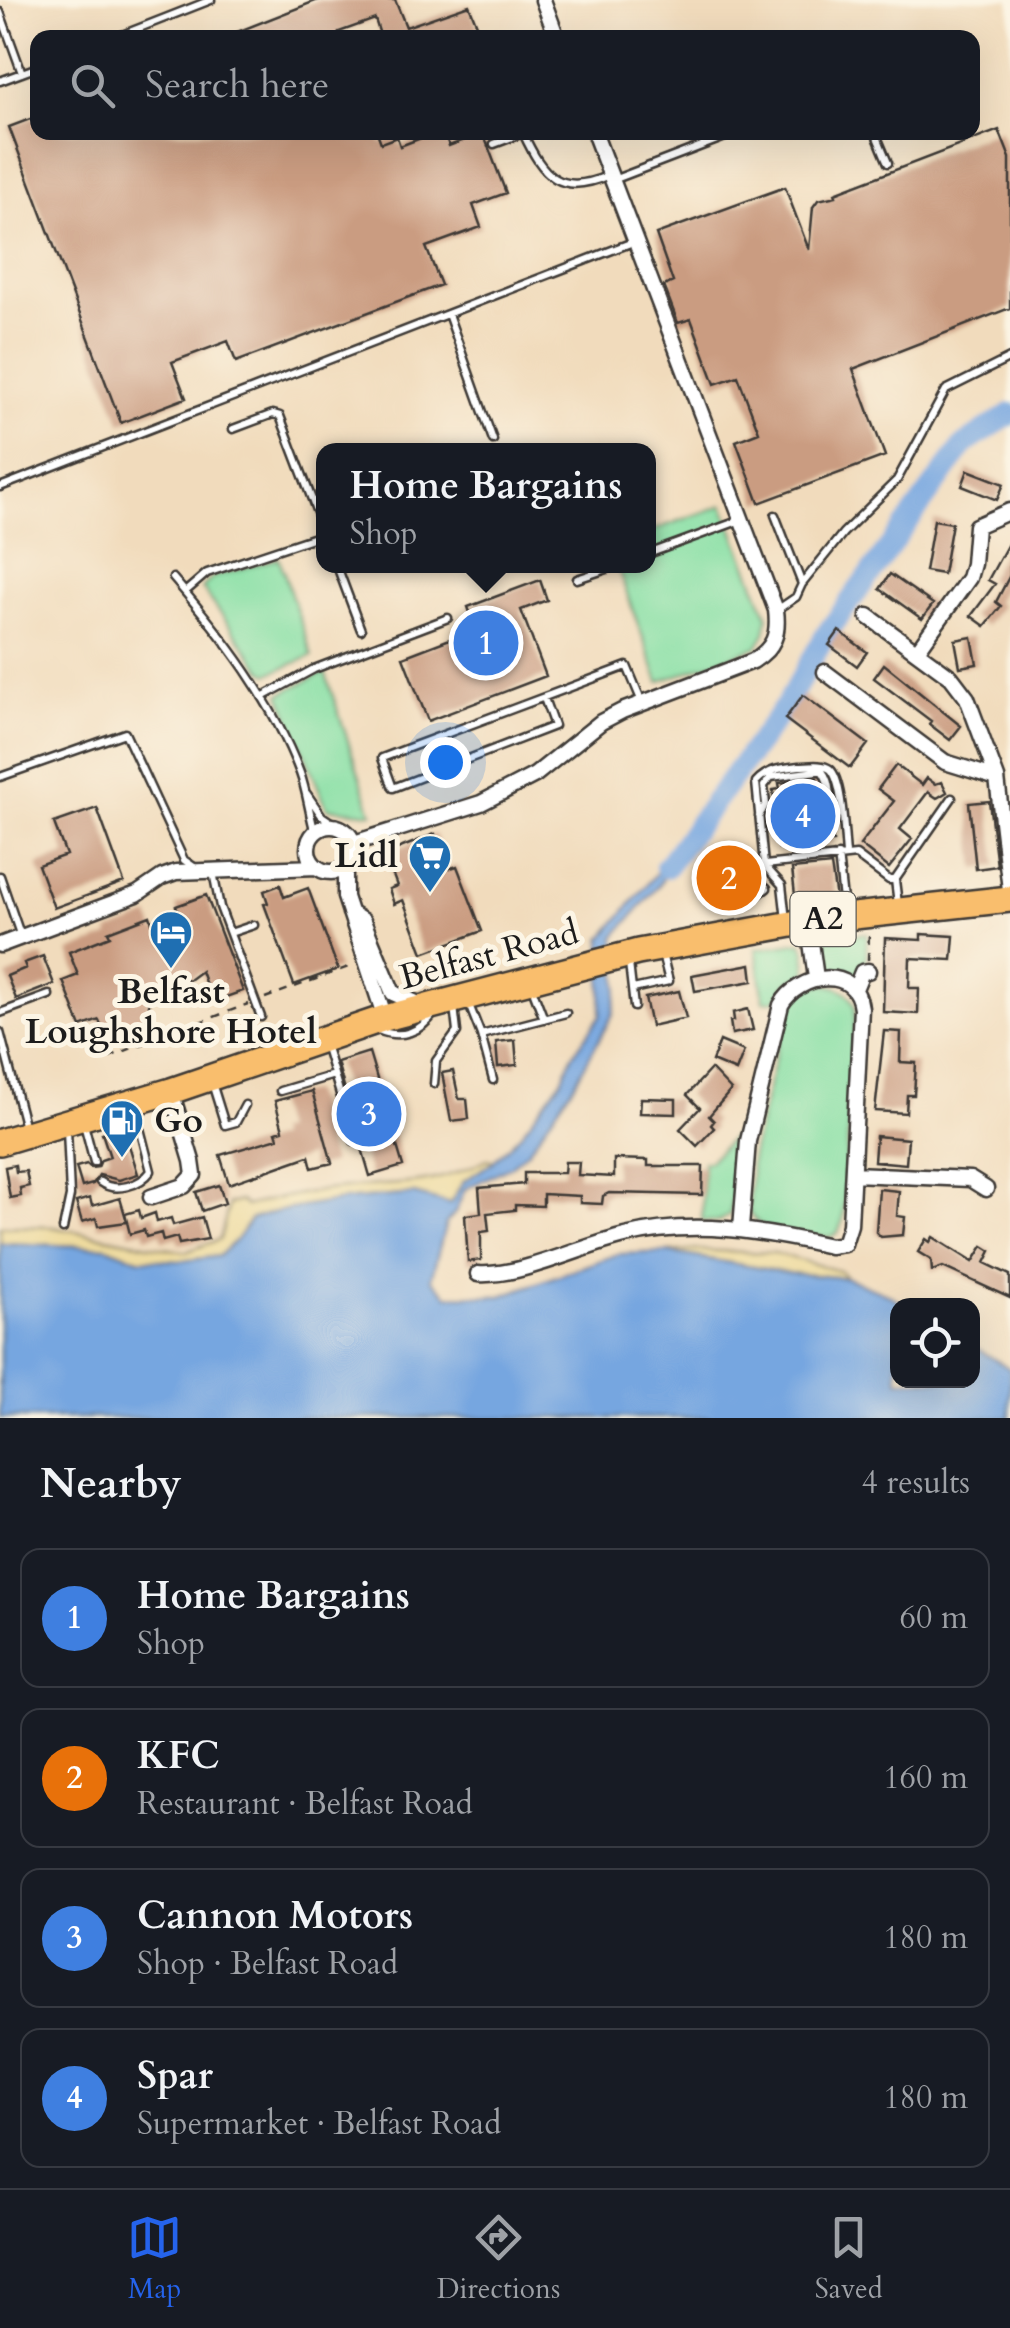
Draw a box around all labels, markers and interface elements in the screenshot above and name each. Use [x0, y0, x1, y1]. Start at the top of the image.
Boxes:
search box [30, 30, 980, 140]
icon: search [65, 58, 120, 113]
text: Search here [145, 59, 329, 111]
popup [316, 443, 656, 573]
text: Home Bargains [350, 460, 622, 512]
text: Shop [350, 512, 417, 556]
pin: 1 [454, 606, 518, 680]
your location [420, 737, 471, 788]
pin: 4 [770, 778, 836, 854]
place label: Lidl [335, 832, 398, 880]
supermarket icon: Lidl [407, 833, 453, 894]
pin: 2 [696, 840, 762, 916]
road number: A2 [790, 892, 856, 946]
street label: Belfast Road [394, 908, 584, 1002]
hotel icon: Belfast Loughshore Hotel [148, 909, 194, 970]
place label: Belfast Loughshore Hotel [25, 968, 317, 1056]
pin: 3 [336, 1076, 402, 1152]
place label: Go [154, 1097, 203, 1145]
fuel station icon: Go [99, 1098, 145, 1159]
map controls [890, 1298, 980, 1388]
button: locate [890, 1298, 980, 1388]
text: Nearby [40, 1455, 182, 1512]
text: 4 results [862, 1461, 970, 1505]
text: Home Bargains [137, 1570, 410, 1622]
text: 1 [66, 1596, 83, 1640]
text: 60 m [900, 1596, 968, 1640]
text: Shop [137, 1622, 205, 1666]
text: KFC [137, 1730, 220, 1782]
text: 2 [66, 1756, 83, 1800]
text: 160 m [883, 1756, 968, 1800]
text: Restaurant · Belfast Road [137, 1782, 473, 1826]
text: Cannon Motors [137, 1890, 413, 1942]
text: 3 [66, 1916, 83, 1960]
text: 180 m [883, 1916, 968, 1960]
text: Shop · Belfast Road [137, 1942, 398, 1986]
text: Spar [137, 2050, 213, 2102]
text: 4 [66, 2076, 83, 2120]
text: 180 m [883, 2076, 968, 2120]
text: Supermarket · Belfast Road [137, 2102, 501, 2146]
tab: Map [127, 2210, 182, 2308]
tab: Directions [437, 2210, 560, 2308]
tab: Saved [815, 2210, 883, 2308]

